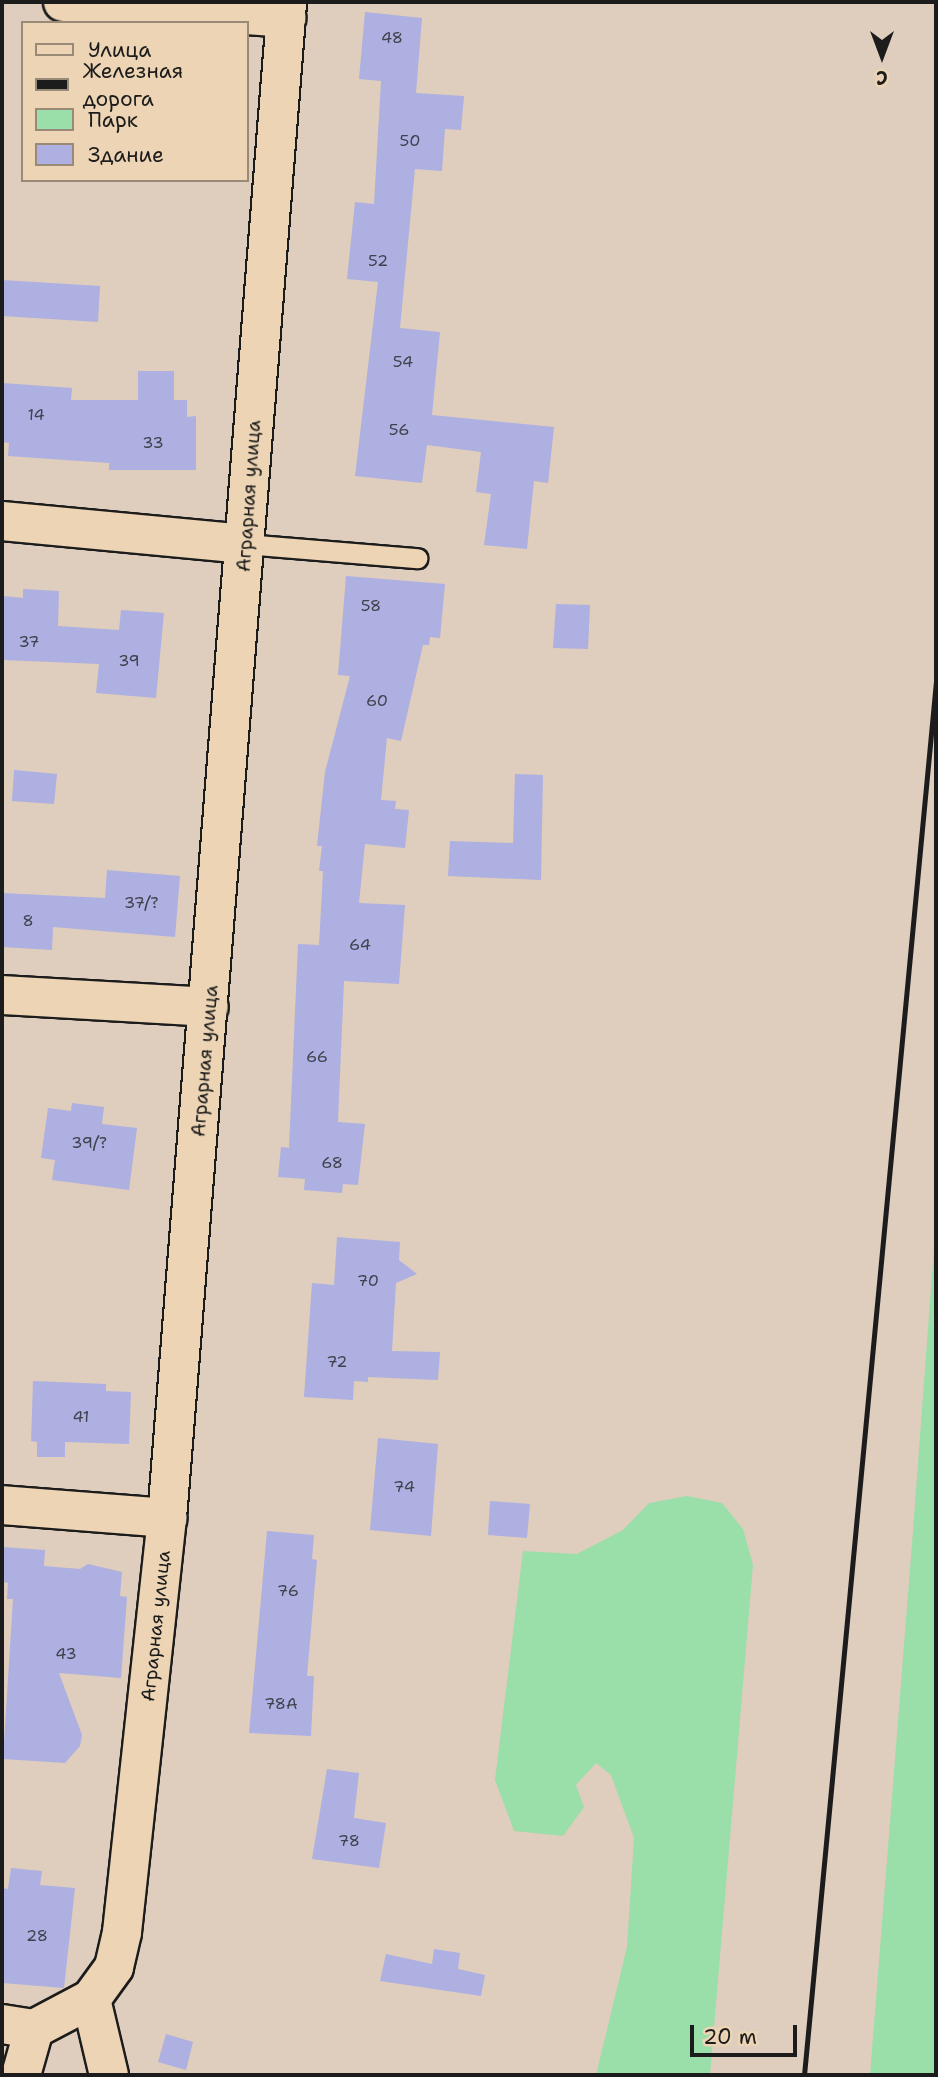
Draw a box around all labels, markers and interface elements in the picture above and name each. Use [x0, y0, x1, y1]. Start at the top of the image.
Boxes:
legend [21, 21, 248, 182]
north arrow [847, 21, 917, 91]
house number: 48 [381, 28, 403, 48]
text: Улица [88, 36, 151, 64]
text: Железная дорога [83, 57, 183, 113]
text: С [876, 65, 888, 90]
text: Парк [88, 106, 138, 134]
house number: 50 [400, 131, 420, 151]
text: Здание [88, 141, 164, 169]
house number: 52 [368, 251, 388, 271]
house number: 54 [393, 352, 413, 372]
house number: 14 [27, 405, 45, 425]
street label: Аграрная улица [232, 419, 266, 573]
house number: 56 [389, 420, 409, 440]
house number: 33 [142, 433, 164, 453]
house number: 58 [361, 596, 381, 616]
house number: 37 [18, 632, 40, 652]
house number: 39 [118, 651, 140, 671]
house number: 60 [366, 691, 388, 711]
house number: 37/? [124, 893, 158, 913]
house number: 8 [22, 911, 34, 931]
house number: 64 [349, 935, 371, 955]
street label: Аграрная улица [187, 984, 223, 1138]
house number: 66 [306, 1047, 328, 1067]
house number: 39/? [71, 1133, 107, 1153]
house number: 68 [321, 1153, 343, 1173]
house number: 70 [357, 1271, 379, 1291]
house number: 72 [326, 1352, 348, 1372]
house number: 41 [72, 1407, 90, 1427]
house number: 74 [393, 1477, 415, 1497]
street label: Аграрная улица [137, 1549, 175, 1703]
house number: 76 [277, 1581, 299, 1601]
house number: 43 [55, 1644, 77, 1664]
house number: 78А [264, 1694, 298, 1714]
house number: 78 [338, 1831, 360, 1851]
house number: 28 [26, 1926, 48, 1946]
scale bar [693, 2010, 800, 2054]
text: 20 m [703, 2023, 757, 2051]

